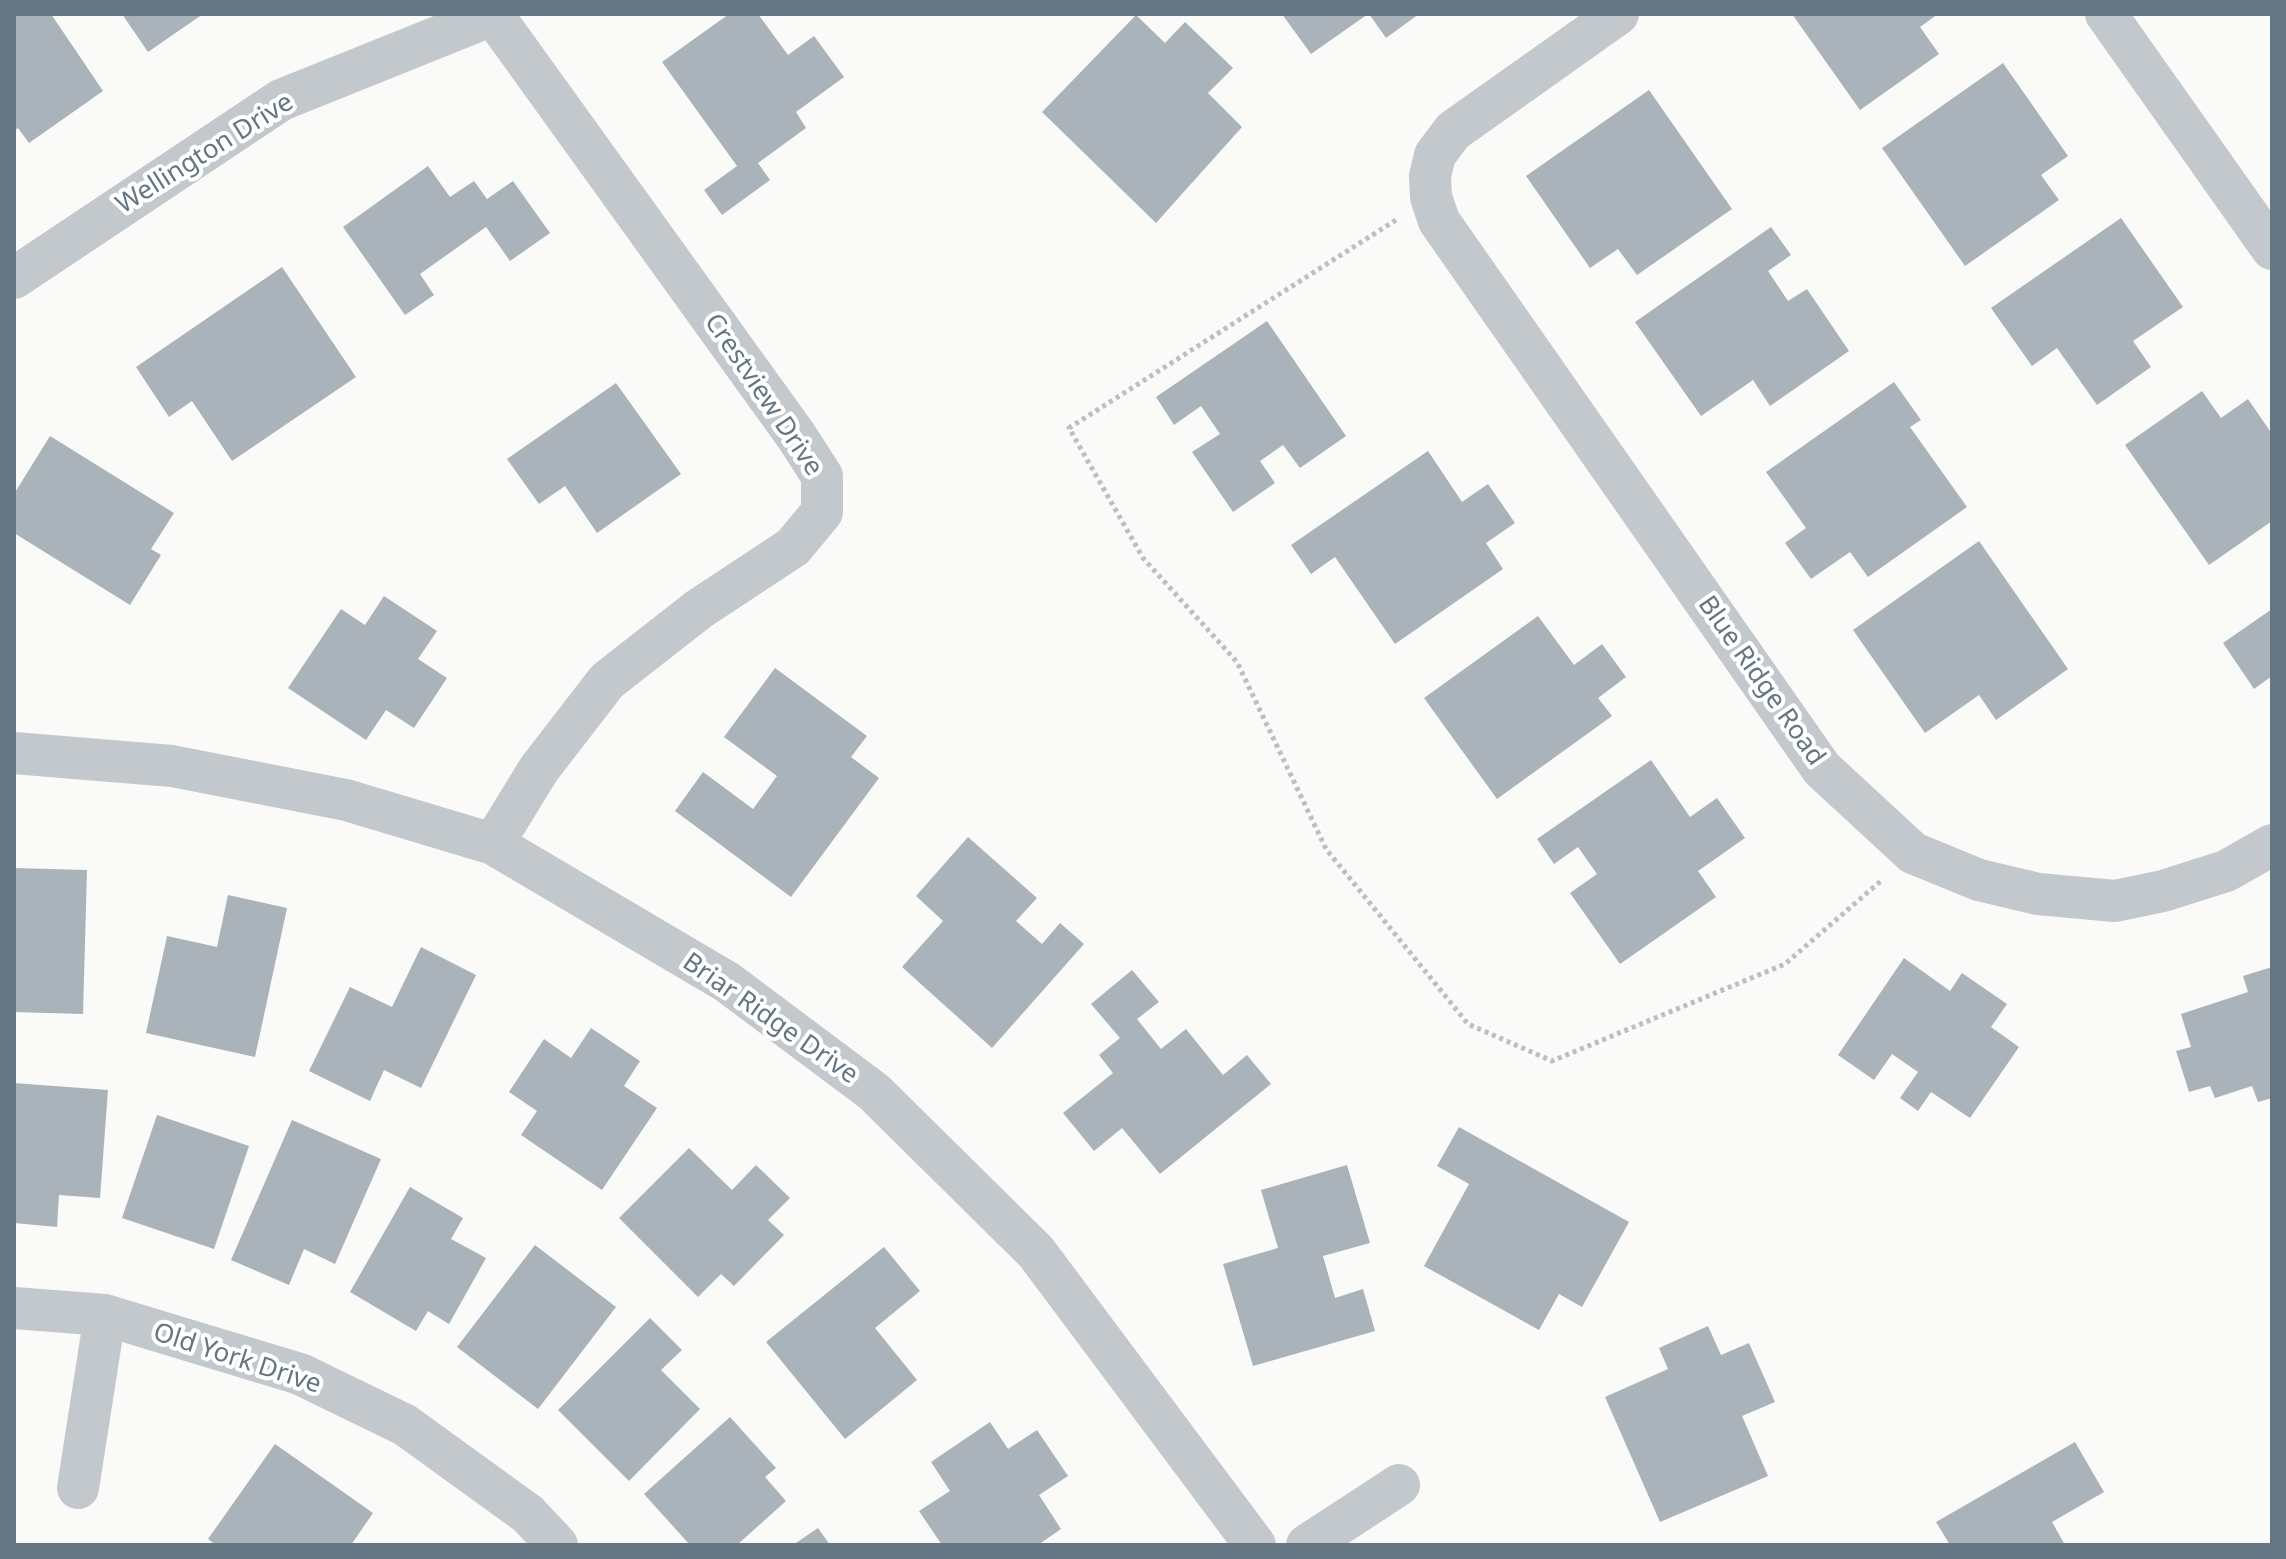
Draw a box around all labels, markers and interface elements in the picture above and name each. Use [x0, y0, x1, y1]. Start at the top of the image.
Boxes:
street label: Wellington Drive [111, 87, 299, 221]
street label: Crestview Drive [697, 308, 829, 482]
street label: Blue Ridge Road [1691, 590, 1831, 772]
street label: Briar Ridge Drive [676, 947, 864, 1091]
street label: Old York Drive [149, 1317, 325, 1401]

